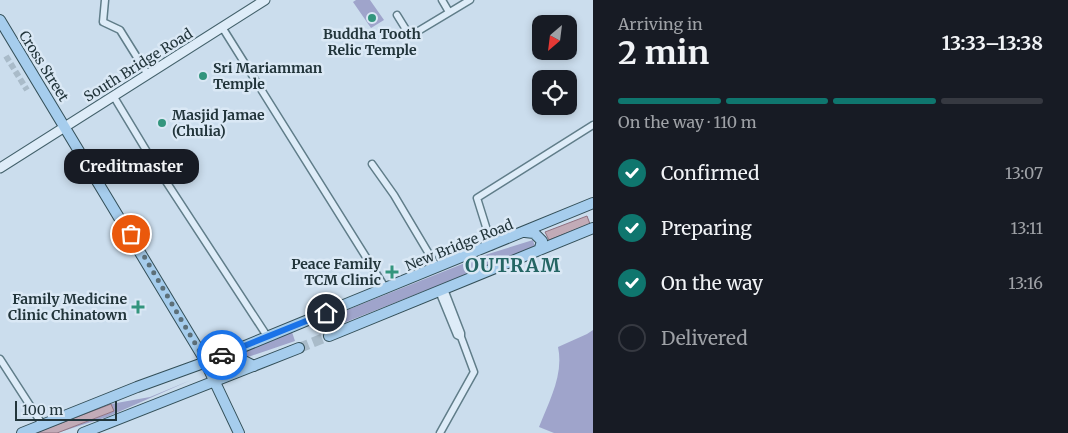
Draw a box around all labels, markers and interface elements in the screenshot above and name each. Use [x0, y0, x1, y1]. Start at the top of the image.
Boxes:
marker: Buddha Tooth Relic Temple [366, 12, 378, 24]
text: Arriving in [618, 14, 703, 34]
north arrow [532, 15, 578, 60]
map controls [532, 15, 577, 115]
street label: South Bridge Road [80, 24, 196, 106]
place label: Buddha Tooth Relic Temple [323, 25, 422, 59]
street label: Cross Street [15, 27, 73, 105]
text: 13:33–13:38 [942, 31, 1043, 55]
text: 2 min [618, 33, 709, 73]
place label: Sri Mariamman Temple [213, 59, 323, 93]
marker: Sri Mariamman Temple [197, 70, 209, 82]
button: locate [532, 70, 577, 115]
place label: Masjid Jamae (Chulia) [172, 106, 265, 140]
text: On the way · 110 m [618, 112, 757, 132]
marker: Masjid Jamae (Chulia) [156, 117, 168, 129]
callout: Creditmaster [64, 149, 198, 184]
text: Creditmaster [80, 156, 183, 176]
icon: check [618, 159, 646, 187]
text: Confirmed [661, 161, 759, 185]
text: 13:07 [1005, 163, 1043, 183]
pin [110, 213, 152, 255]
icon: check [618, 214, 646, 242]
street label: New Bridge Road [402, 215, 516, 275]
text: Preparing [661, 216, 752, 240]
text: 13:11 [1011, 218, 1043, 238]
icon: bag [117, 220, 145, 248]
district label: OUTRAM [465, 253, 561, 277]
place label: Peace Family TCM Clinic [291, 255, 382, 289]
marker: Peace Family TCM Clinic [385, 265, 399, 279]
icon: check [618, 269, 646, 297]
text: On the way [661, 271, 763, 295]
text: 13:16 [1008, 273, 1043, 293]
place label: Family Medicine Clinic Chinatown [8, 290, 127, 324]
pin [305, 292, 347, 334]
icon: home [312, 299, 340, 327]
marker: Family Medicine Clinic Chinatown [131, 300, 145, 314]
text: Delivered [661, 326, 748, 350]
courier [197, 330, 247, 380]
icon: car [208, 341, 236, 369]
scale bar [15, 398, 118, 421]
text: 100 m [22, 401, 63, 419]

